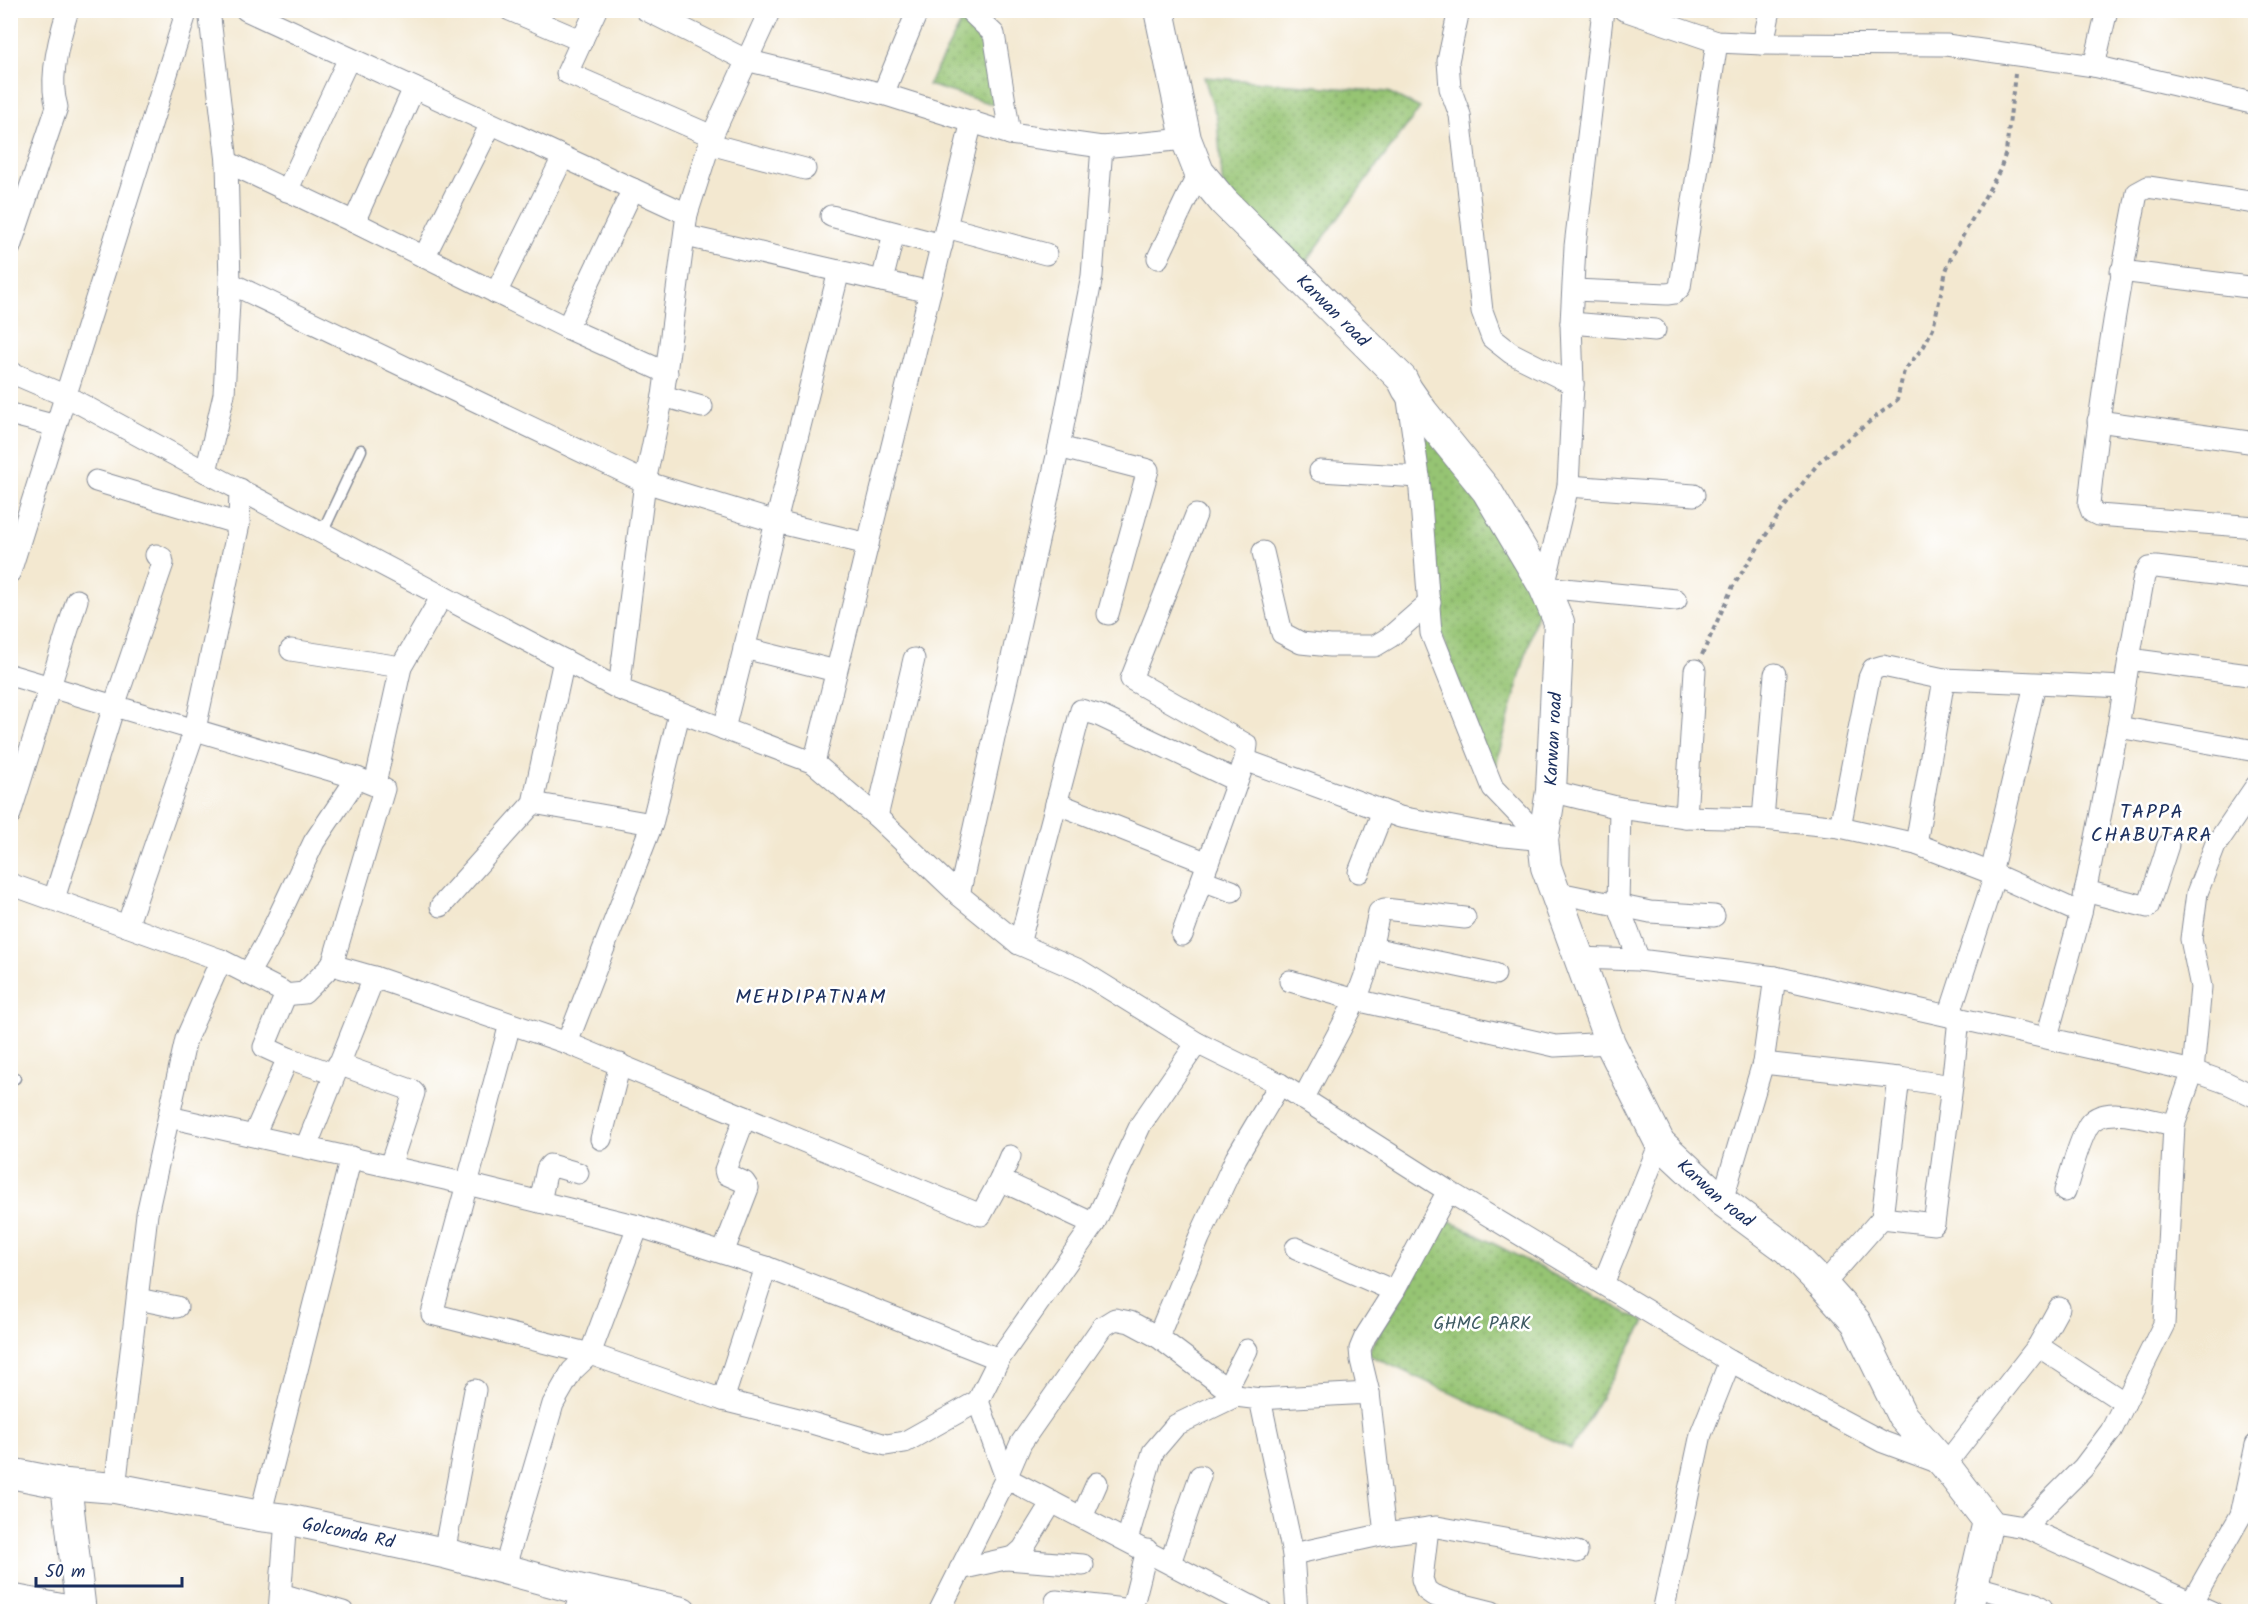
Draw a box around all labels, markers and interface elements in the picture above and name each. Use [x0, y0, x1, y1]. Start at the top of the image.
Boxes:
street label: Karwan road [1288, 268, 1376, 356]
street label: Karwan road [1538, 690, 1571, 787]
district label: TAPPA CHABUTARA [2091, 797, 2213, 852]
district label: MEHDIPATNAM [735, 982, 887, 1014]
street label: Karwan road [1669, 1153, 1760, 1237]
park label: GHMC PARK [1433, 1310, 1531, 1339]
street label: Golconda Rd [299, 1510, 398, 1558]
scale bar [36, 1550, 182, 1588]
text: 50 m [45, 1558, 85, 1587]

